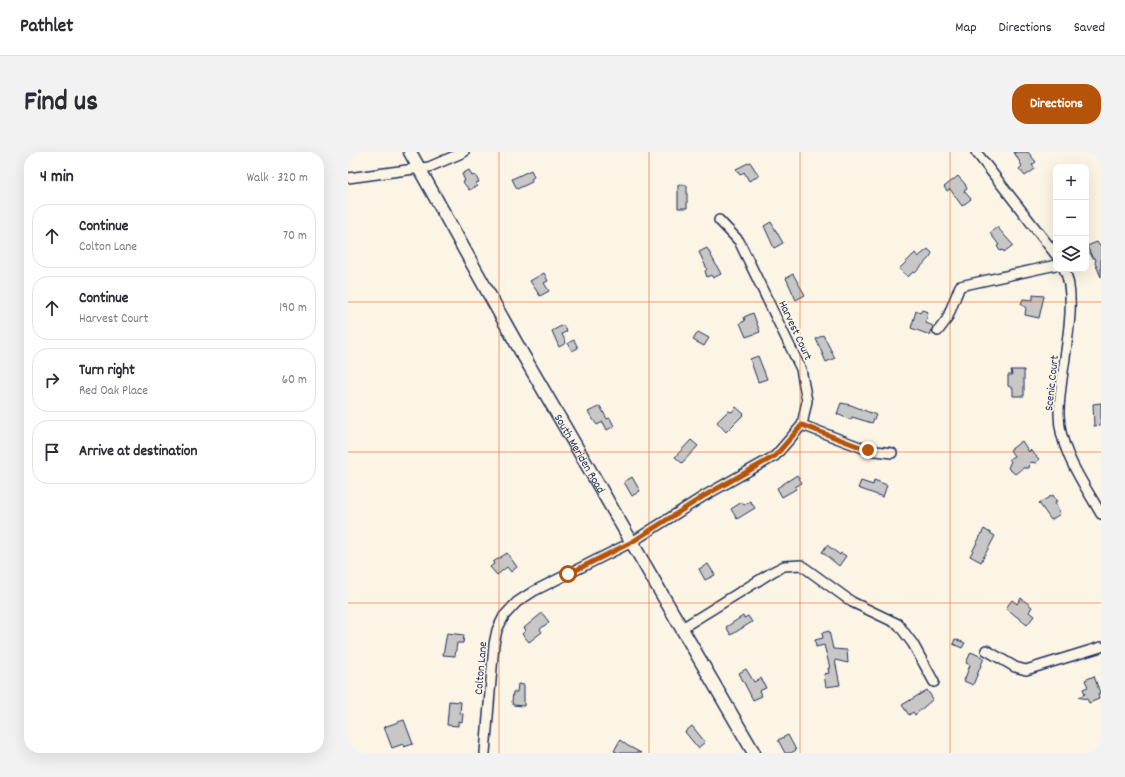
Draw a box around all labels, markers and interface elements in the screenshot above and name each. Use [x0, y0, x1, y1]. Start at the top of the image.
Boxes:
text: Pathlet [20, 14, 73, 41]
text: Map [955, 18, 977, 38]
text: Directions [999, 18, 1052, 38]
text: Saved [1074, 18, 1105, 38]
text: Find us [24, 84, 98, 124]
button: Directions [1012, 84, 1101, 124]
map controls [1053, 164, 1089, 272]
button: + [1053, 164, 1089, 200]
text: 4 min [40, 166, 74, 190]
text: Walk · 320 m [247, 169, 308, 188]
button: − [1053, 200, 1089, 236]
text: Continue [79, 216, 128, 238]
icon: ahead [41, 225, 63, 247]
text: 70 m [283, 227, 307, 246]
button: layers [1053, 236, 1089, 272]
text: Colton Lane [79, 238, 137, 257]
text: Continue [79, 288, 128, 310]
icon: ahead [41, 297, 63, 319]
street label: Harvest Court [773, 298, 816, 364]
text: 190 m [279, 299, 307, 318]
text: Harvest Court [79, 310, 148, 329]
street label: Scenic Court [1041, 354, 1064, 412]
text: Turn right [79, 360, 135, 382]
icon: right [41, 369, 63, 391]
text: 60 m [282, 371, 307, 390]
text: Red Oak Place [79, 382, 148, 401]
street label: South Meriden Road [549, 411, 609, 497]
icon: arrive [41, 441, 63, 463]
text: Arrive at destination [79, 441, 197, 463]
route end [859, 441, 877, 459]
route start [559, 565, 577, 583]
street label: Colton Lane [471, 641, 492, 696]

